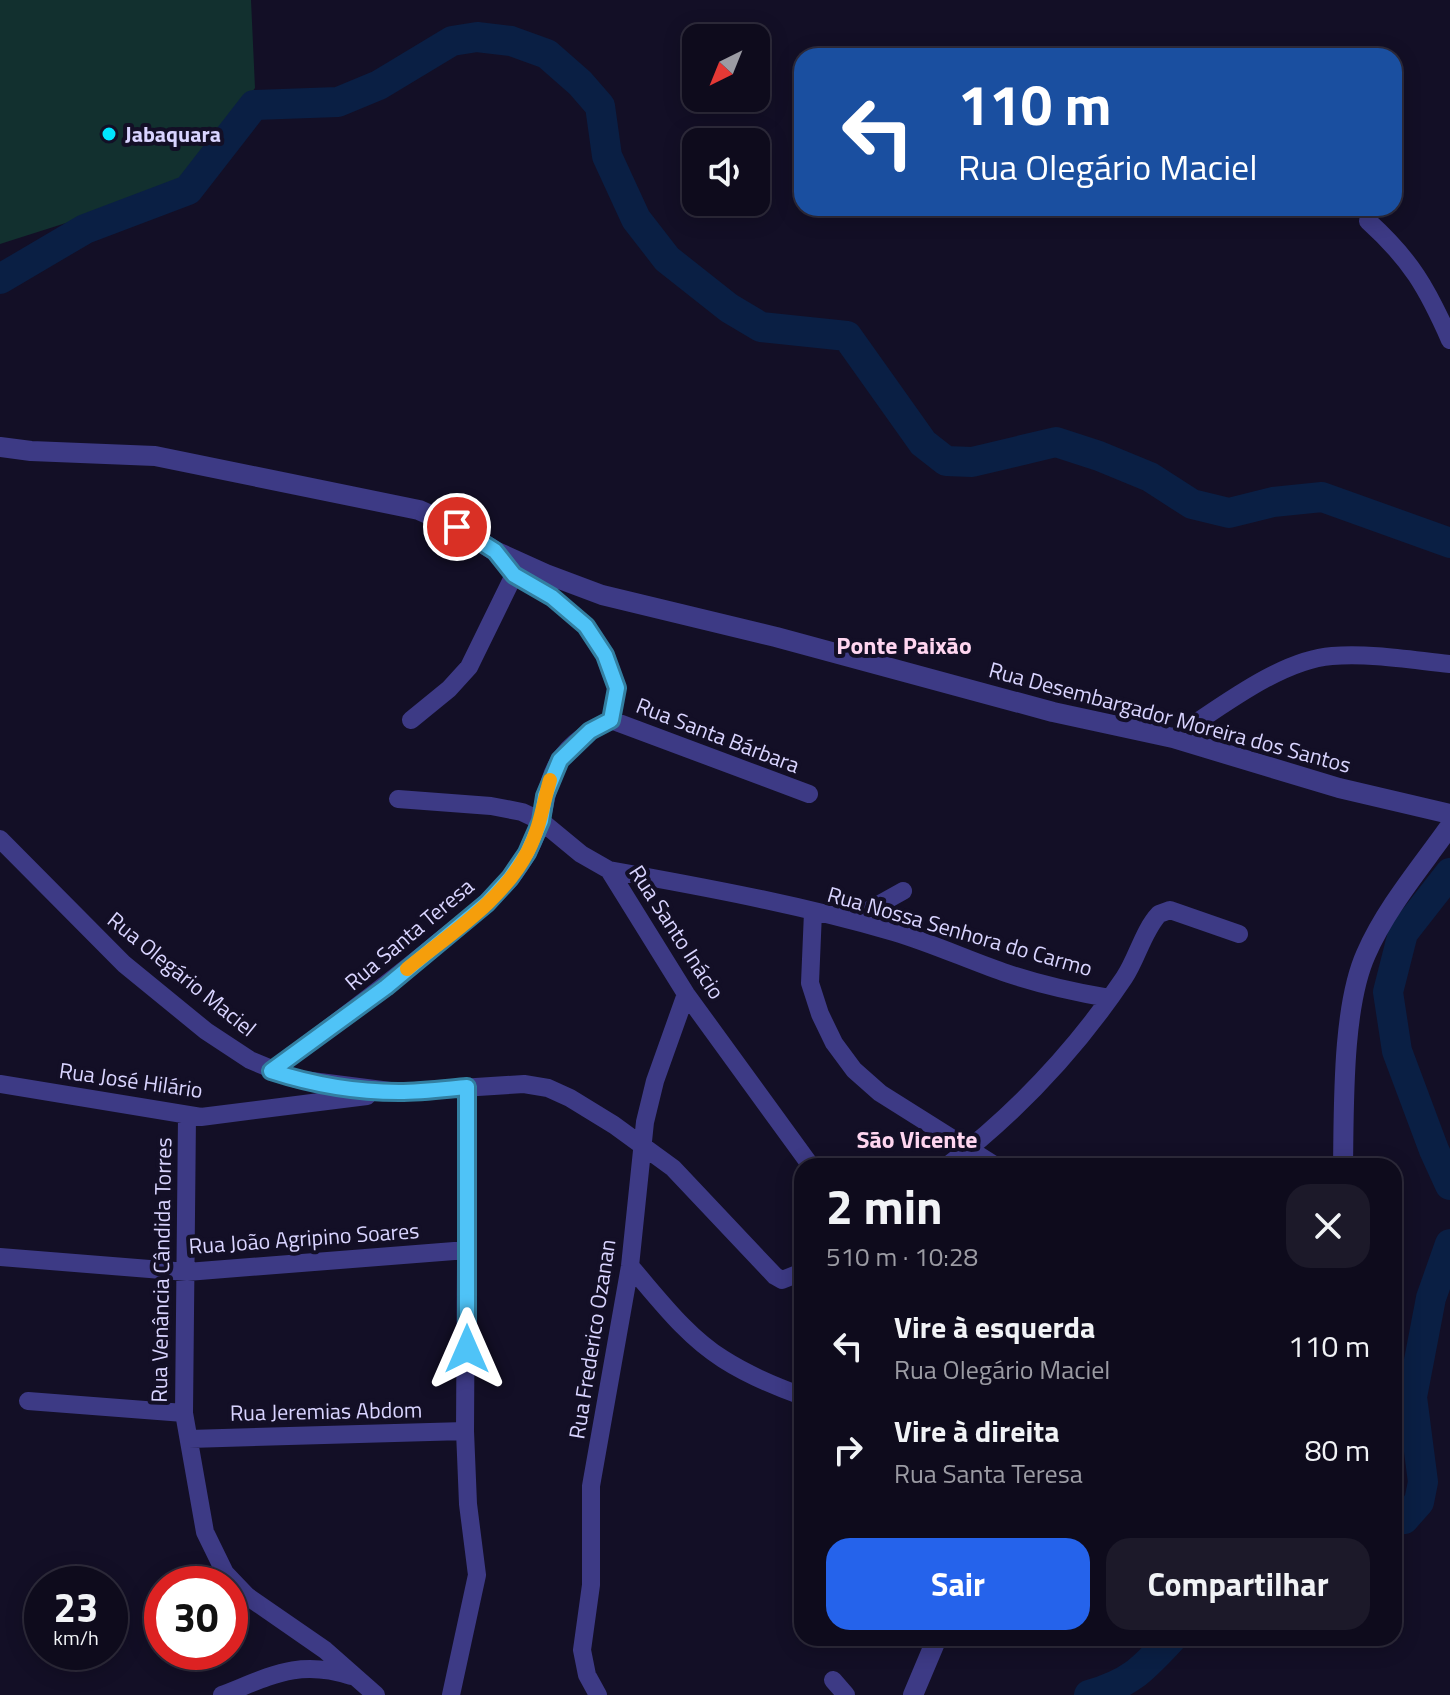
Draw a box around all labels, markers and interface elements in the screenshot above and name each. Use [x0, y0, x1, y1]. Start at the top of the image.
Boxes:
north arrow [682, 24, 770, 112]
map controls [682, 24, 770, 216]
text: 110 m [958, 62, 1111, 147]
icon: left [826, 80, 930, 184]
place label: Jabaquara [125, 117, 221, 151]
marker: Jabaquara [100, 125, 118, 143]
button: sound [682, 128, 770, 216]
text: Rua Olegário Maciel [958, 139, 1258, 194]
pin [423, 493, 491, 561]
icon: arrive [435, 505, 479, 549]
district label: Ponte Paixão [836, 627, 972, 663]
street label: Rua Desembargador Moreira dos Santos [985, 652, 1355, 782]
street label: Rua Santa Bárbara [631, 688, 805, 782]
street label: Rua Santo Inácio [621, 858, 733, 1006]
street label: Rua Santa Teresa [337, 870, 481, 998]
street label: Rua Nossa Senhora do Carmo [824, 877, 1096, 985]
street label: Rua Olegário Maciel [100, 903, 264, 1045]
street label: Rua José Hilário [57, 1053, 205, 1107]
district label: São Vicente [856, 1121, 978, 1157]
street label: Rua Venância Cândida Torres [142, 1137, 180, 1403]
text: 2 min [826, 1170, 943, 1243]
button: close [1286, 1184, 1370, 1268]
street label: Rua João Agripino Soares [188, 1213, 420, 1263]
street label: Rua Frederico Ozanan [559, 1237, 625, 1441]
text: 510 m · 10:28 [826, 1237, 978, 1276]
text: Vire à esquerda [894, 1304, 1095, 1350]
position arrow [425, 1307, 509, 1391]
text: 110 m [1288, 1323, 1370, 1369]
icon: left [826, 1324, 870, 1368]
text: Rua Olegário Maciel [894, 1350, 1110, 1389]
street label: Rua Jeremias Abdom [229, 1392, 423, 1430]
text: Vire à direita [894, 1408, 1059, 1454]
text: 80 m [1305, 1427, 1370, 1473]
icon: right [826, 1428, 870, 1472]
text: Rua Santa Teresa [894, 1454, 1083, 1493]
button: Sair [826, 1538, 1090, 1630]
button: Compartilhar [1106, 1538, 1370, 1630]
speed limit sign: 30 [144, 1566, 248, 1670]
text: 23 [54, 1577, 98, 1638]
text: km/h [53, 1622, 99, 1653]

